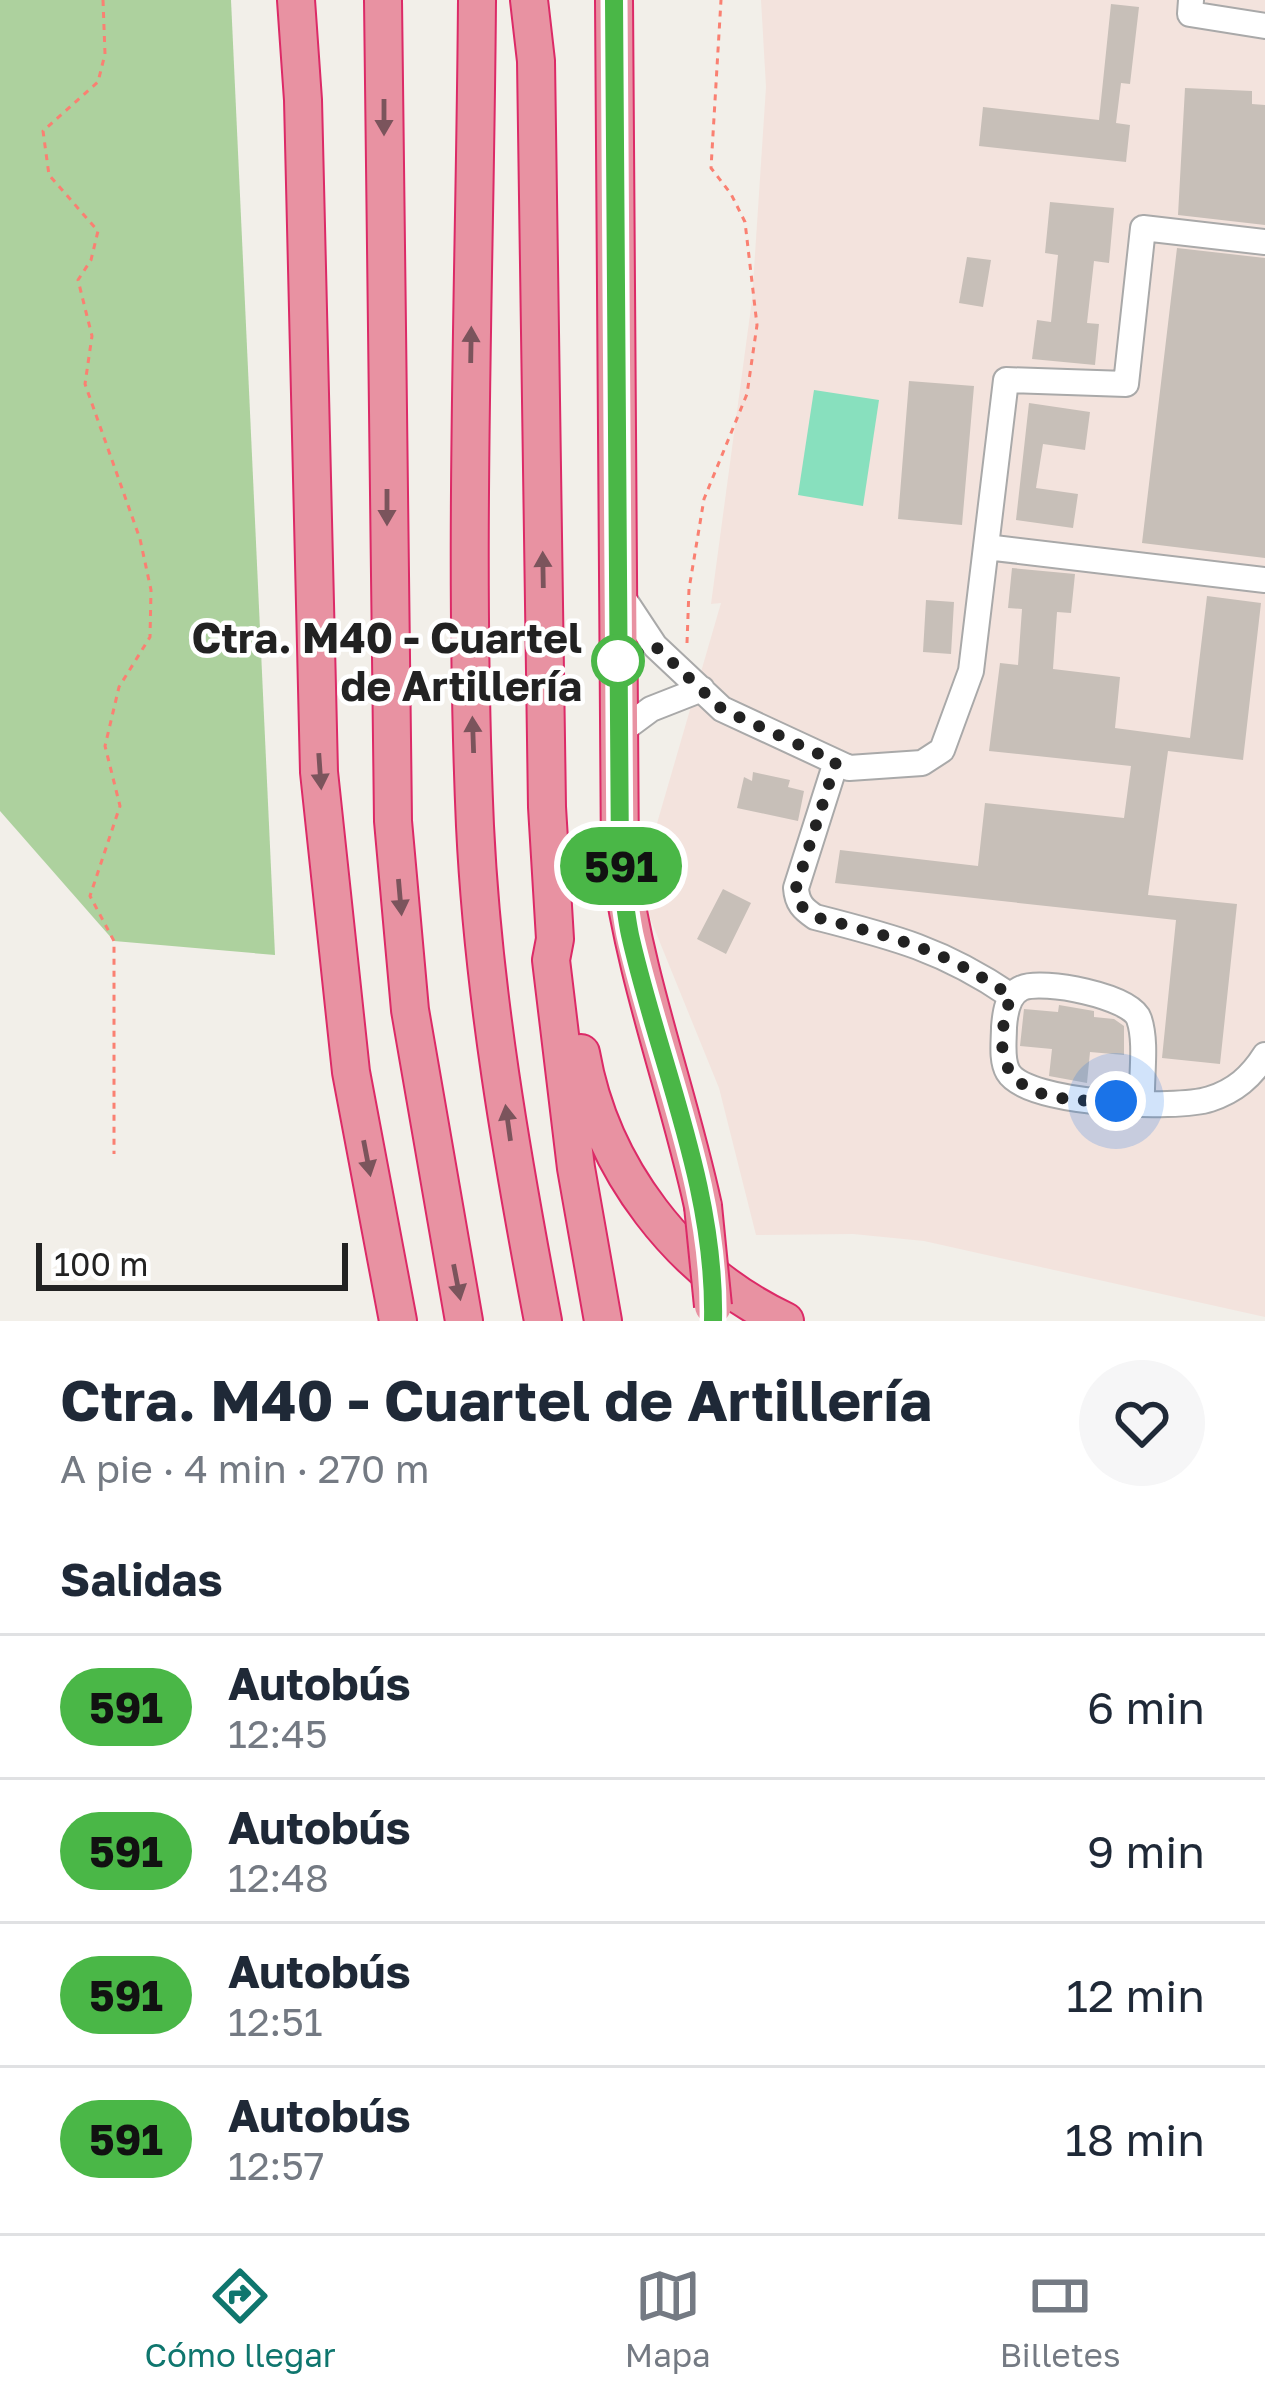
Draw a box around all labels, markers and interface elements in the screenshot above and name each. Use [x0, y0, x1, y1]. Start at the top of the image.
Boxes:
one-way arrow [374, 99, 394, 137]
one-way arrow [461, 325, 481, 363]
one-way arrow [377, 489, 397, 527]
one-way arrow [533, 551, 552, 589]
place label: Ctra. M40 - Cuartel de Artillería [191, 612, 582, 710]
marker: Ctra. M40 - Cuartel de Artillería [593, 636, 643, 686]
one-way arrow [463, 715, 482, 753]
one-way arrow [311, 753, 330, 791]
line badge: 591 [552, 827, 690, 905]
text: 591 [584, 841, 658, 891]
one-way arrow [391, 879, 410, 916]
your location [1086, 1071, 1146, 1131]
one-way arrow [498, 1104, 517, 1141]
one-way arrow [357, 1140, 376, 1177]
scale bar [36, 1237, 348, 1290]
text: 100 m [54, 1244, 148, 1283]
one-way arrow [448, 1264, 467, 1302]
button: heart [1079, 1360, 1205, 1486]
text: Ctra. M40 - Cuartel de Artillería [60, 1365, 932, 1434]
text: A pie · 4 min · 270 m [60, 1445, 430, 1492]
text: Salidas [60, 1552, 223, 1606]
text: Autobús [228, 1656, 411, 1710]
text: 6 min [1087, 1680, 1205, 1734]
text: 591 [89, 1682, 163, 1732]
text: 12:45 [228, 1710, 328, 1757]
text: Autobús [228, 1800, 411, 1854]
text: 9 min [1087, 1824, 1205, 1878]
text: 591 [89, 1826, 163, 1876]
text: 12:48 [228, 1854, 329, 1901]
text: Autobús [228, 1944, 411, 1998]
text: 12 min [1066, 1968, 1205, 2022]
text: 591 [89, 1970, 163, 2020]
text: 12:51 [228, 1998, 323, 2045]
text: Autobús [228, 2088, 411, 2142]
text: 18 min [1065, 2112, 1205, 2166]
text: 591 [89, 2114, 163, 2164]
text: 12:57 [228, 2142, 325, 2189]
tab: Cómo llegar [145, 2263, 336, 2374]
tab: Mapa [625, 2263, 711, 2374]
tab: Billetes [1000, 2263, 1120, 2374]

